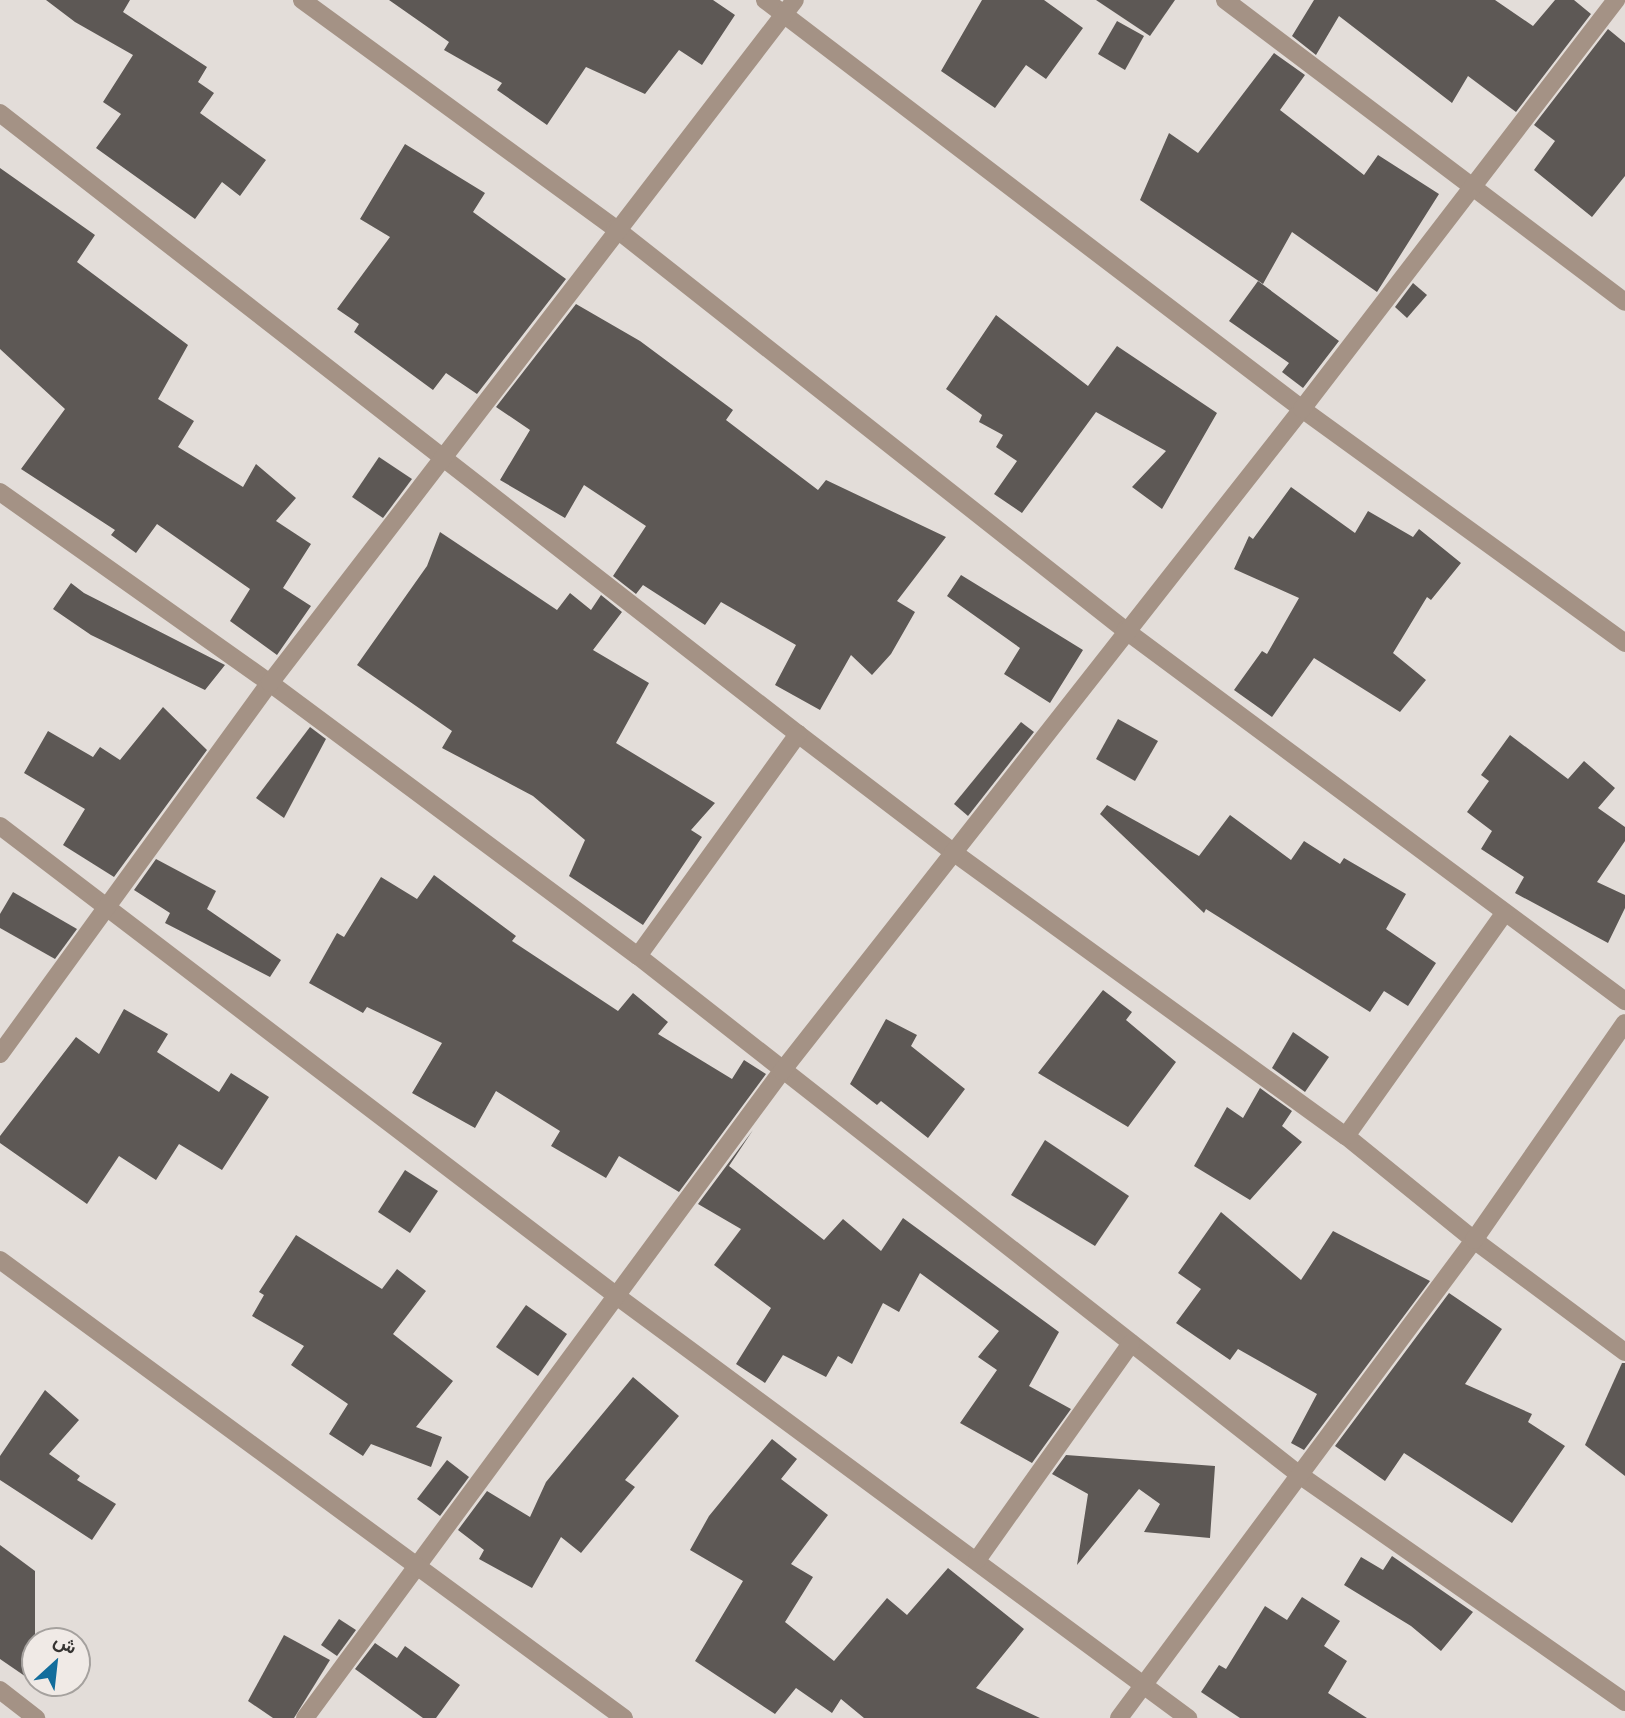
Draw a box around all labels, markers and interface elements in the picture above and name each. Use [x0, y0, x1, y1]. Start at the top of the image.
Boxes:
north arrow [21, 1627, 91, 1697]
text: ش [50, 1631, 79, 1658]

